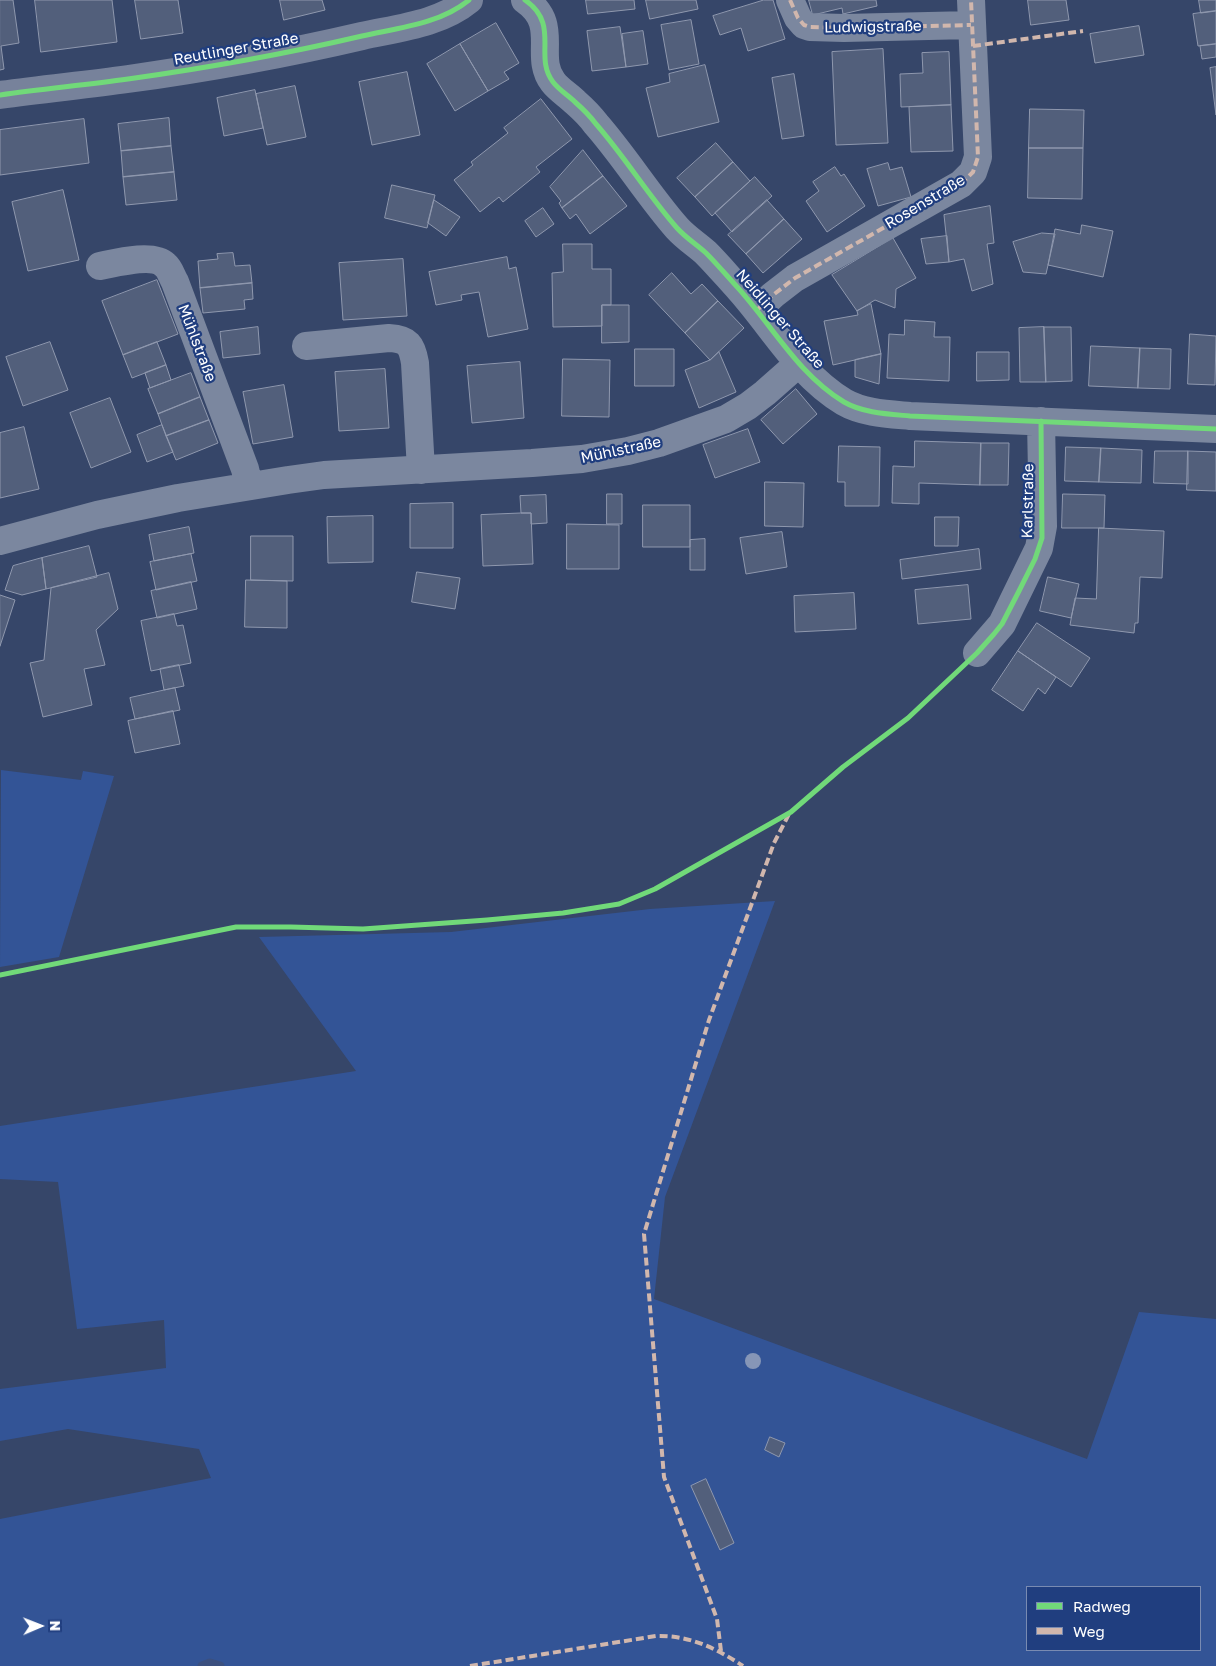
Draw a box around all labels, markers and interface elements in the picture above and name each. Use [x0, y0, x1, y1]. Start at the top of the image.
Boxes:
street label: Ludwigstraße [824, 17, 922, 37]
street label: Reutlinger Straße [172, 29, 300, 69]
street label: Rosenstraße [882, 171, 968, 233]
street label: Neidlinger Straße [732, 266, 828, 372]
street label: Mühlstraße [174, 302, 220, 384]
street label: Mühlstraße [579, 433, 663, 467]
street label: Karlstraße [1018, 463, 1038, 539]
legend [1026, 1586, 1201, 1651]
text: Radweg [1073, 1597, 1131, 1615]
north arrow [15, 1601, 65, 1651]
text: N [47, 1620, 64, 1631]
text: Weg [1073, 1622, 1105, 1640]

